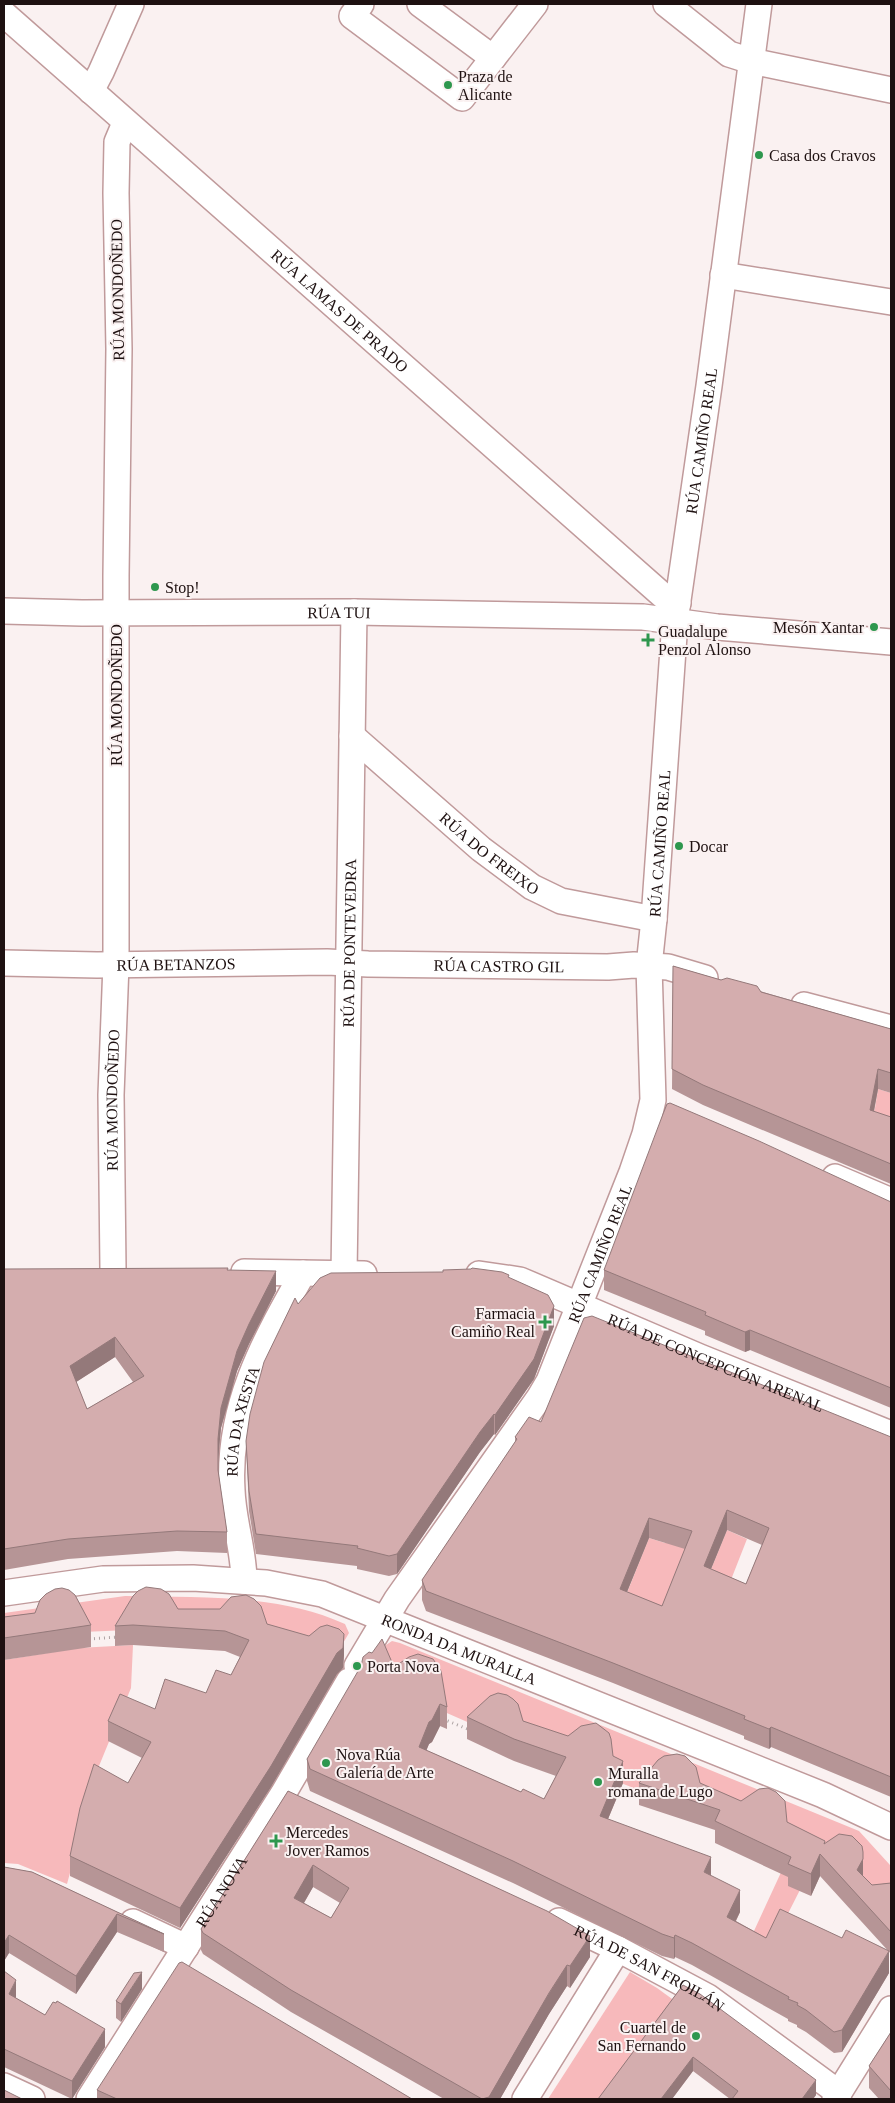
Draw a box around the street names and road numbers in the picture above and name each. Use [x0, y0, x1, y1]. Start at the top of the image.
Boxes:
street label: RÚA MONDOÑEDO [107, 219, 127, 361]
street label: RÚA LAMAS DE PRADO [268, 246, 411, 376]
street label: RÚA CAMIÑO REAL [683, 367, 720, 515]
street label: RÚA TUI [307, 603, 371, 621]
street label: RÚA MONDOÑEDO [107, 624, 125, 766]
street label: RÚA CAMIÑO REAL [646, 769, 673, 918]
street label: RÚA DO FREIXO [436, 809, 542, 898]
street label: RÚA DE PONTEVEDRA [339, 858, 359, 1028]
street label: RÚA BETANZOS [116, 955, 236, 974]
street label: RÚA CASTRO GIL [433, 956, 564, 975]
street label: RÚA MONDOÑEDO [103, 1029, 123, 1171]
street label: RÚA CAMIÑO REAL [565, 1182, 635, 1325]
street label: RÚA DE CONCEPCIÓN ARENAL [605, 1311, 826, 1415]
street label: RÚA DA XESTA [223, 1363, 263, 1477]
street label: RONDA DA MURALLA [379, 1611, 539, 1688]
street label: RÚA NOVA [193, 1853, 251, 1930]
street label: RÚA DE SAN FROILÁN [572, 1922, 728, 2015]

